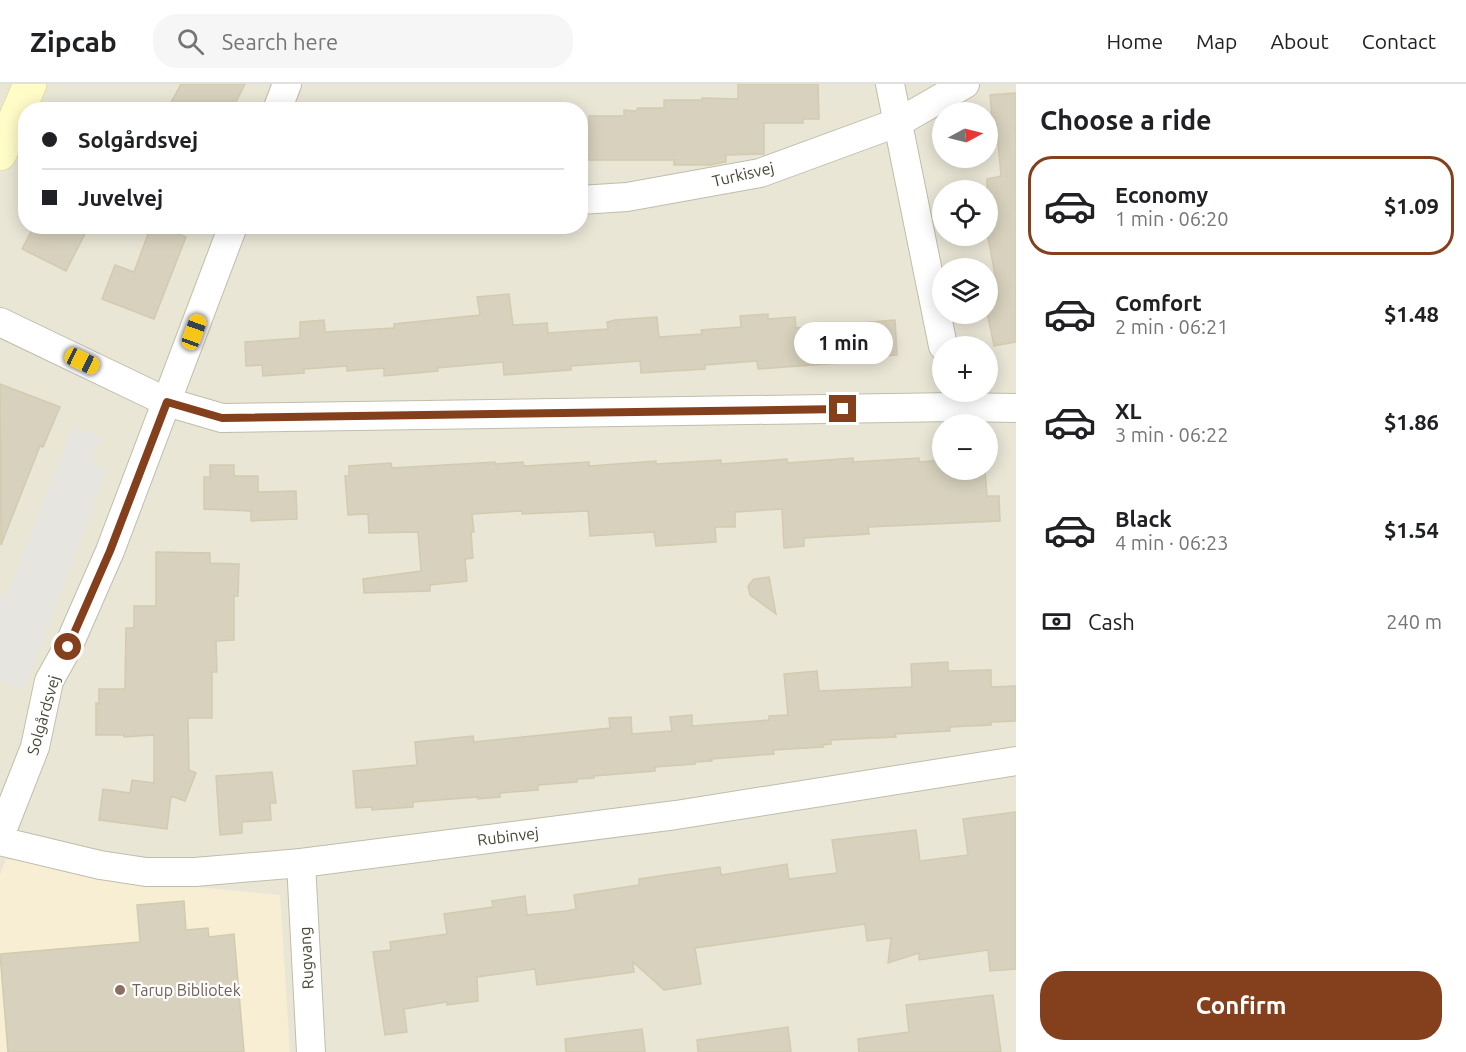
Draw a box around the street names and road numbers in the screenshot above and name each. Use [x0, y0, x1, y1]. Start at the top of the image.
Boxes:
street label: Turkisvej [710, 158, 776, 190]
street label: Solgårdsvej [23, 673, 63, 757]
street label: Rubinvej [476, 823, 540, 849]
street label: Rugvang [295, 926, 317, 990]

